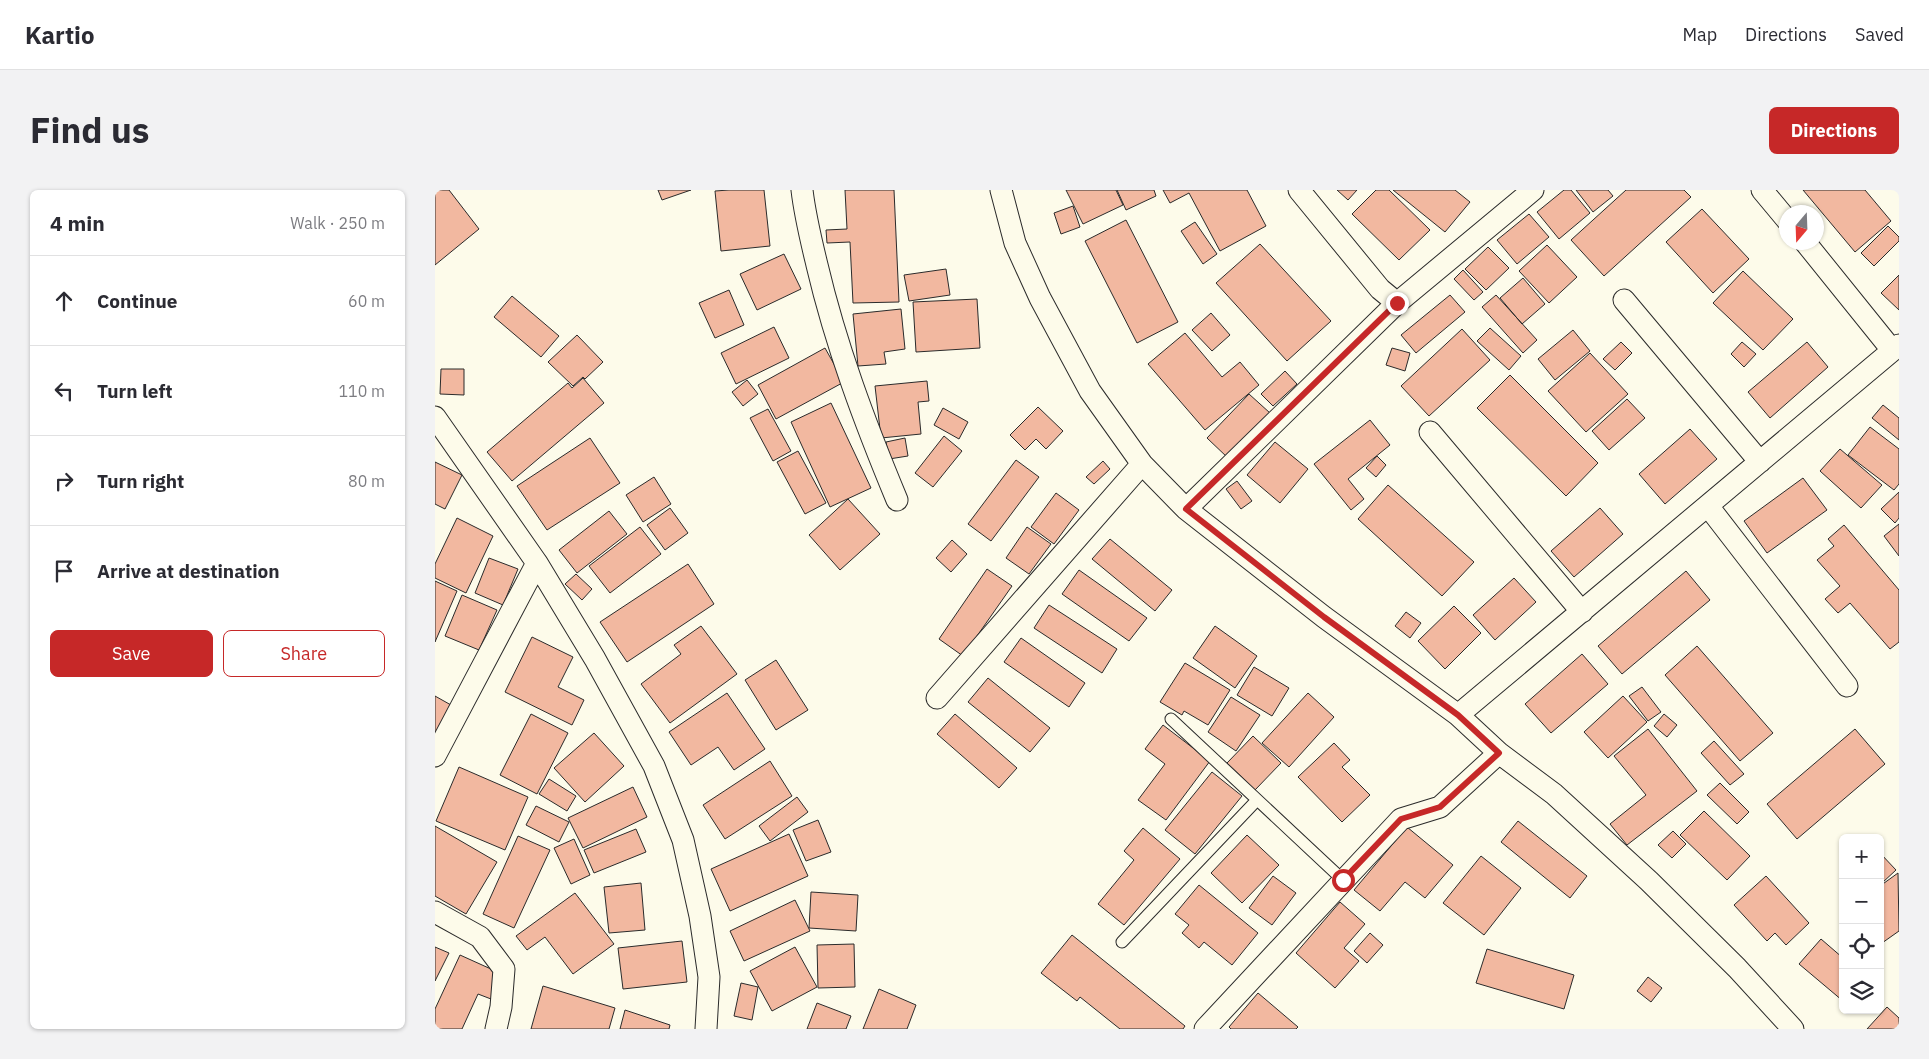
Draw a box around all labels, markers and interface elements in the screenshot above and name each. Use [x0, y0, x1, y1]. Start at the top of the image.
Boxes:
text: Kartio [25, 19, 95, 51]
text: Map [1682, 23, 1717, 46]
text: Directions [1745, 23, 1827, 46]
text: Saved [1855, 23, 1904, 46]
text: Find us [30, 107, 149, 153]
button: Directions [1769, 107, 1899, 154]
north arrow [1779, 205, 1824, 250]
text: 4 min [50, 209, 105, 237]
text: Walk · 250 m [290, 213, 385, 233]
icon: ahead [50, 287, 78, 315]
text: Continue [97, 289, 177, 313]
text: 60 m [348, 291, 385, 311]
route end [1386, 292, 1409, 315]
icon: left [50, 377, 78, 405]
text: Turn left [97, 379, 173, 403]
text: 110 m [338, 381, 385, 401]
icon: right [50, 467, 78, 495]
text: Turn right [97, 469, 184, 493]
text: 80 m [348, 471, 385, 491]
icon: arrive [50, 557, 78, 585]
text: Arrive at destination [97, 559, 280, 583]
button: Save [50, 630, 213, 677]
button: Share [223, 630, 385, 677]
map controls [1839, 834, 1884, 1014]
button: + [1839, 834, 1884, 879]
route start [1332, 869, 1355, 892]
button: − [1839, 879, 1884, 924]
button: locate [1839, 924, 1884, 969]
button: layers [1839, 969, 1884, 1014]

